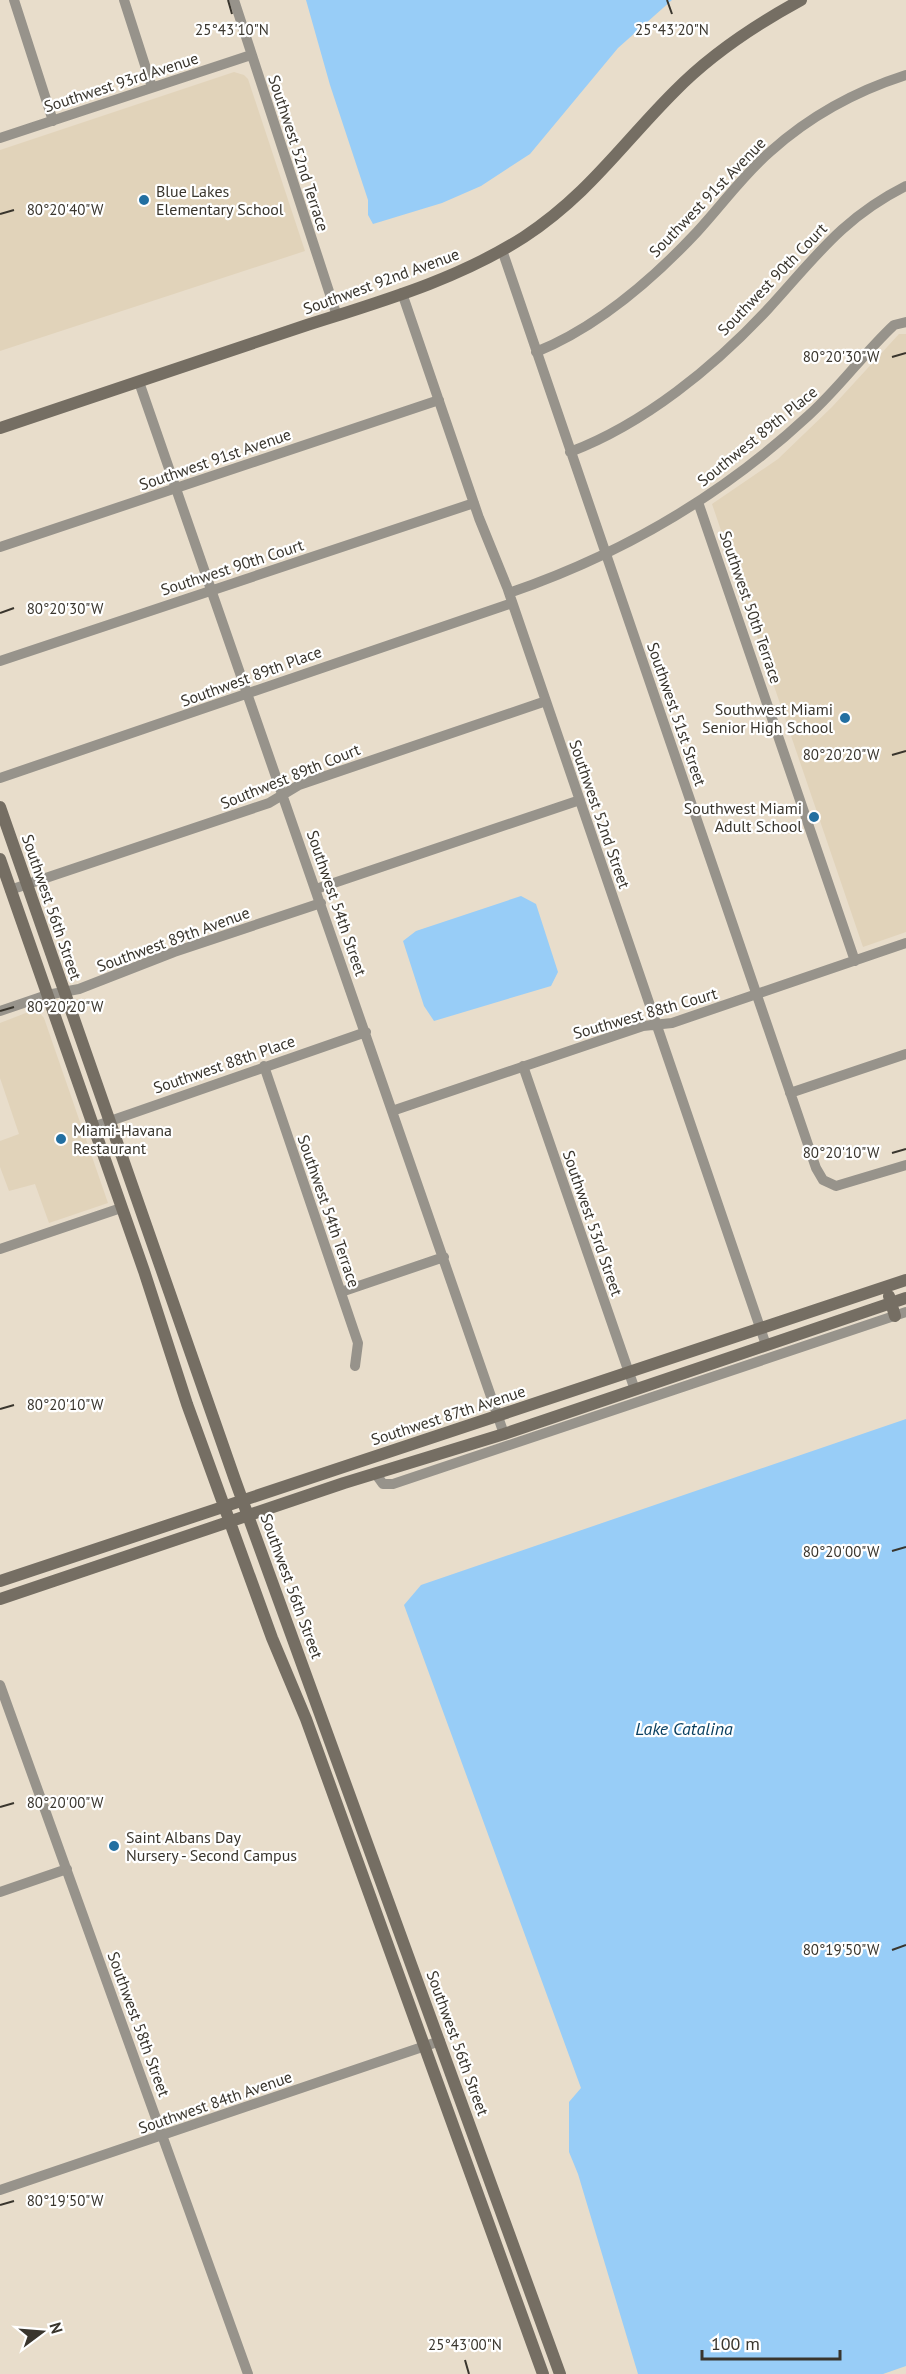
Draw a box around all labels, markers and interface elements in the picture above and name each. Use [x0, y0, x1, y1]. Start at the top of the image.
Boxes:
text: 25°43'10"N [195, 20, 269, 39]
text: 25°43'20"N [635, 20, 709, 39]
street label: Southwest 93rd Avenue [41, 48, 201, 116]
street label: Southwest 52nd Terrace [264, 72, 334, 234]
street label: Southwest 91st Avenue [644, 133, 770, 261]
place label: Blue Lakes Elementary School [156, 181, 284, 219]
marker: Blue Lakes Elementary School [137, 193, 151, 207]
text: 80°20'40"W [27, 200, 104, 219]
street label: Southwest 90th Court [713, 218, 831, 340]
street label: Southwest 92nd Avenue [300, 243, 462, 319]
text: 80°20'30"W [803, 347, 880, 366]
street label: Southwest 89th Place [693, 382, 821, 490]
street label: Southwest 91st Avenue [136, 424, 294, 494]
street label: Southwest 50th Terrace [715, 528, 787, 686]
street label: Southwest 90th Court [158, 534, 306, 600]
text: 80°20'30"W [27, 599, 104, 618]
street label: Southwest 51st Street [643, 639, 711, 789]
street label: Southwest 89th Place [178, 641, 324, 711]
place label: Southwest Miami Senior High School [702, 699, 833, 737]
marker: Southwest Miami Senior High School [838, 711, 852, 725]
street label: Southwest 52nd Street [565, 737, 635, 892]
street label: Southwest 89th Court [217, 739, 363, 813]
text: 80°20'20"W [803, 745, 880, 764]
place label: Southwest Miami Adult School [684, 798, 802, 836]
marker: Southwest Miami Adult School [807, 810, 821, 824]
street label: Southwest 54th Street [303, 828, 372, 979]
street label: Southwest 56th Street [18, 832, 87, 983]
street label: Southwest 89th Avenue [94, 902, 252, 976]
street label: Southwest 88th Court [571, 983, 720, 1043]
text: 80°20'20"W [27, 997, 104, 1016]
street label: Southwest 88th Place [151, 1030, 297, 1098]
place label: Miami-Havana Restaurant [73, 1120, 172, 1158]
marker: Miami-Havana Restaurant [54, 1132, 68, 1146]
street label: Southwest 54th Terrace [293, 1132, 365, 1290]
text: 80°20'10"W [803, 1143, 880, 1162]
street label: Southwest 53rd Street [559, 1148, 627, 1299]
street label: Southwest 87th Avenue [368, 1381, 528, 1449]
text: 80°20'10"W [27, 1395, 104, 1414]
street label: Southwest 56th Street [256, 1511, 328, 1662]
text: 80°20'00"W [803, 1542, 880, 1561]
water label: Lake Catalina [635, 1717, 733, 1740]
text: 80°20'00"W [27, 1793, 104, 1812]
place label: Saint Albans Day Nursery - Second Campus [126, 1827, 297, 1865]
marker: Saint Albans Day Nursery - Second Campus [107, 1839, 121, 1853]
text: 80°19'50"W [803, 1940, 880, 1959]
street label: Southwest 58th Street [103, 1949, 175, 2100]
street label: Southwest 56th Street [422, 1968, 494, 2119]
street label: Southwest 84th Avenue [135, 2066, 295, 2138]
text: 80°19'50"W [27, 2191, 104, 2210]
north arrow [12, 2302, 72, 2362]
text: N [45, 2320, 67, 2336]
scale bar [702, 2323, 840, 2361]
text: 100 m [711, 2332, 760, 2355]
text: 25°43'00"N [428, 2335, 502, 2354]

